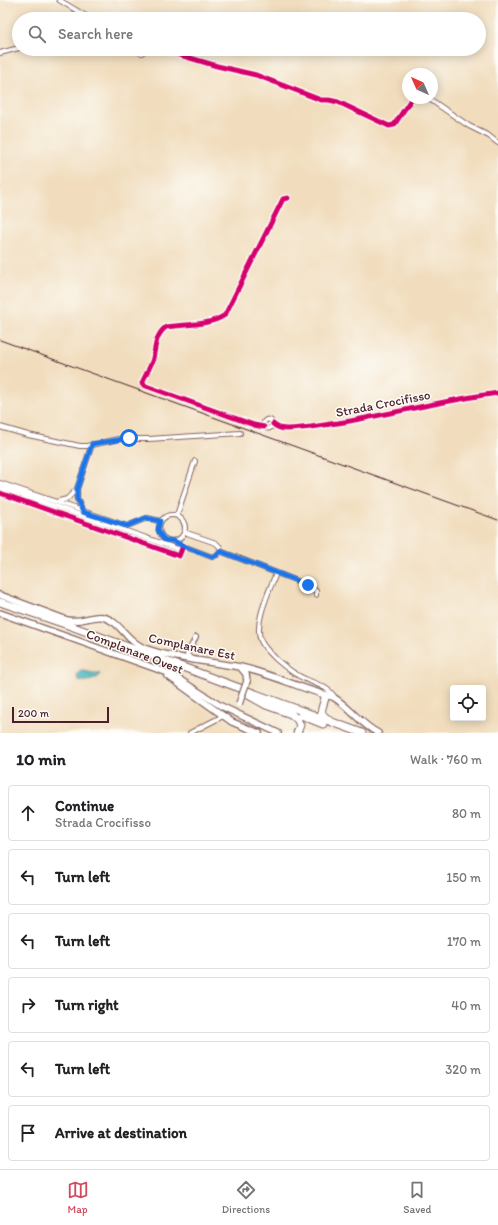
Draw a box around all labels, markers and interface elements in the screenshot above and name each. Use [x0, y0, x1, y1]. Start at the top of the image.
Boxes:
search box [12, 12, 486, 56]
icon: search [26, 23, 48, 45]
text: Search here [58, 25, 133, 43]
north arrow [402, 68, 438, 104]
street label: Strada Crocifisso [335, 387, 432, 420]
route start [120, 429, 138, 447]
route end [299, 576, 317, 594]
street label: Complanare Ovest [84, 626, 186, 677]
street label: Complanare Est [147, 630, 237, 663]
map controls [450, 685, 486, 721]
button: locate [450, 685, 486, 721]
scale bar [12, 705, 109, 724]
text: 200 m [18, 707, 49, 720]
text: 10 min [16, 749, 66, 769]
text: Walk · 760 m [410, 752, 482, 767]
text: Continue [55, 797, 114, 815]
icon: ahead [17, 802, 39, 824]
text: 80 m [452, 806, 481, 821]
text: Strada Crocifisso [55, 815, 151, 830]
icon: left [17, 866, 39, 888]
text: Turn left [55, 868, 110, 886]
text: 150 m [446, 870, 481, 885]
icon: left [17, 930, 39, 952]
text: Turn left [55, 932, 110, 950]
text: 170 m [447, 934, 481, 949]
icon: right [17, 994, 39, 1016]
text: Turn right [55, 996, 119, 1014]
text: 40 m [451, 998, 481, 1013]
icon: left [17, 1058, 39, 1080]
text: Turn left [55, 1060, 110, 1078]
text: 320 m [445, 1062, 481, 1077]
icon: arrive [17, 1122, 39, 1144]
text: Arrive at destination [55, 1124, 187, 1142]
tab: Map [67, 1179, 89, 1216]
tab: Directions [222, 1179, 270, 1216]
tab: Saved [403, 1179, 431, 1216]

